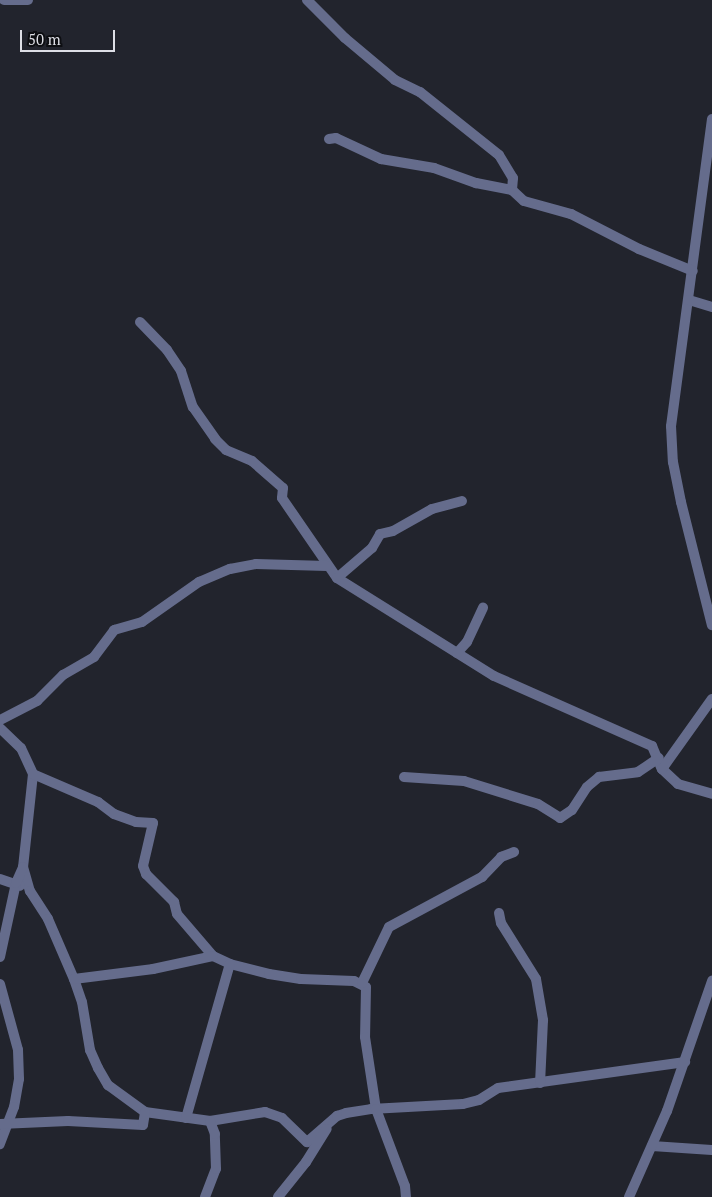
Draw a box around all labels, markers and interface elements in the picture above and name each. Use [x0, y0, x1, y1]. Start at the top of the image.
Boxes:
scale bar [22, 20, 118, 52]
text: 50 m [28, 29, 61, 49]

